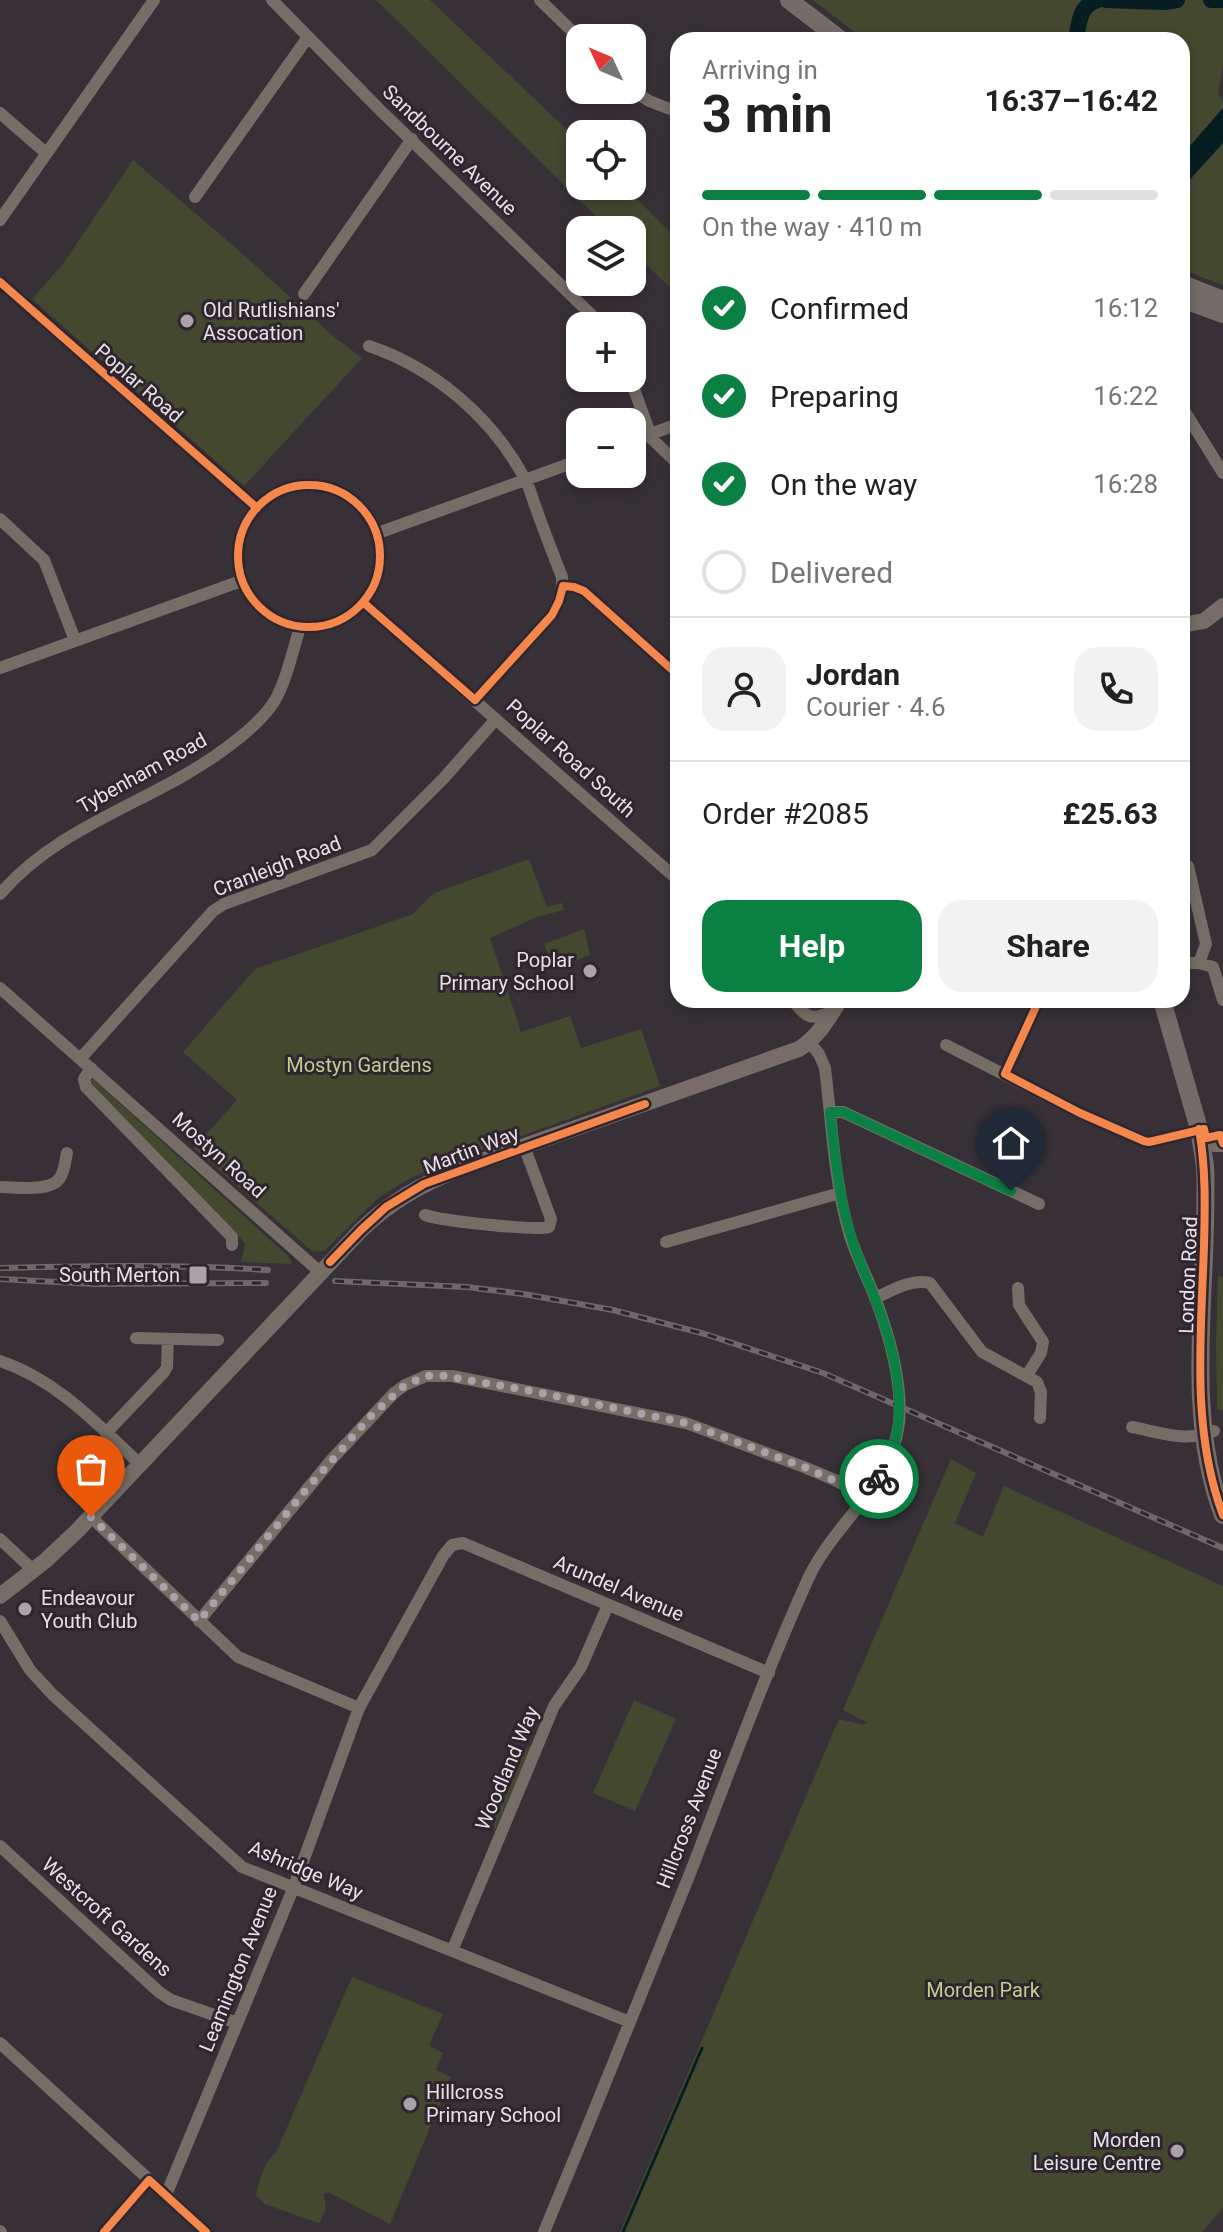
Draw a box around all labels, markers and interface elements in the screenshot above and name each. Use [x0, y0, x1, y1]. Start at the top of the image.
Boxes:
north arrow [566, 24, 646, 104]
map controls [566, 24, 646, 488]
text: Arriving in [702, 55, 818, 85]
street label: Sandbourne Avenue [378, 80, 522, 220]
text: 16:37–16:42 [984, 83, 1158, 118]
text: 3 min [702, 84, 833, 145]
button: locate [566, 120, 646, 200]
text: On the way · 410 m [702, 212, 922, 242]
button: layers [566, 216, 646, 296]
icon: check [702, 286, 746, 330]
text: Confirmed [770, 291, 909, 326]
text: 16:12 [1093, 293, 1158, 323]
place label: Old Rutlishians' Assocation [203, 298, 339, 345]
marker: Old Rutlishians' Assocation [178, 312, 196, 330]
button: + [566, 312, 646, 392]
street label: Poplar Road [90, 338, 188, 428]
icon: check [702, 374, 746, 418]
text: Preparing [770, 379, 899, 414]
text: 16:22 [1093, 381, 1158, 411]
button: − [566, 408, 646, 488]
icon: check [702, 462, 746, 506]
text: On the way [770, 467, 917, 502]
text: 16:28 [1093, 469, 1158, 499]
text: Delivered [770, 555, 893, 590]
button: person [702, 647, 786, 731]
button: phone [1074, 647, 1158, 731]
text: Jordan [806, 657, 900, 692]
text: Courier · 4.6 [806, 692, 946, 722]
street label: Poplar Road South [502, 694, 640, 822]
street label: Tybenham Road [73, 728, 211, 818]
text: Order #2085 [702, 796, 869, 831]
text: £25.63 [1063, 796, 1158, 831]
street label: Cranleigh Road [210, 831, 344, 901]
button: Help [702, 900, 922, 992]
button: Share [938, 900, 1158, 992]
place label: Poplar Primary School [439, 948, 574, 995]
marker: Poplar Primary School [581, 962, 599, 980]
park label: Mostyn Gardens [286, 1053, 432, 1077]
street label: Mostyn Road [167, 1107, 271, 1203]
pin [977, 1109, 1045, 1191]
street label: Martin Way [420, 1121, 523, 1179]
icon: home [989, 1121, 1033, 1165]
street label: London Road [1174, 1216, 1202, 1334]
place label: South Merton [59, 1263, 180, 1287]
marker: South Merton [187, 1264, 209, 1286]
pin [57, 1435, 125, 1517]
courier [839, 1439, 919, 1519]
icon: bag [69, 1447, 113, 1491]
icon: bike [857, 1457, 901, 1501]
street label: Arundel Avenue [550, 1550, 688, 1626]
place label: Endeavour Youth Club [41, 1586, 137, 1633]
marker: Endeavour Youth Club [16, 1600, 34, 1618]
street label: Woodland Way [470, 1702, 544, 1834]
street label: Hillcross Avenue [651, 1744, 727, 1892]
street label: Ashridge Way [245, 1835, 367, 1905]
street label: Westcroft Gardens [37, 1852, 177, 1982]
street label: Leamington Avenue [194, 1883, 282, 2055]
park label: Morden Park [926, 1978, 1041, 2002]
place label: Hillcross Primary School [426, 2080, 561, 2127]
marker: Hillcross Primary School [401, 2095, 419, 2113]
place label: Morden Leisure Centre [1033, 2128, 1161, 2175]
marker: Morden Leisure Centre [1168, 2142, 1186, 2160]

